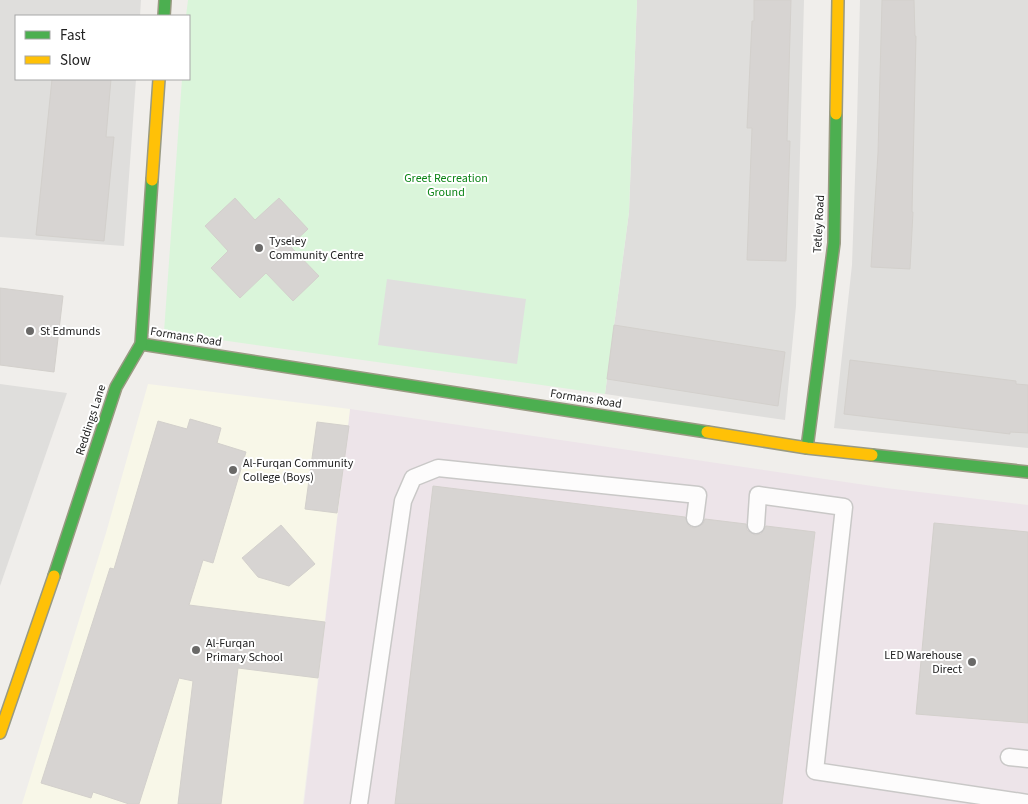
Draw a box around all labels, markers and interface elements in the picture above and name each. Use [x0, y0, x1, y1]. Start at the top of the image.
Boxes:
legend [15, 15, 190, 80]
text: Fast [60, 25, 86, 46]
text: Slow [60, 50, 91, 71]
park label: Greet Recreation Ground [404, 170, 488, 201]
street label: Tetley Road [809, 194, 829, 254]
place label: Tyseley Community Centre [269, 233, 364, 264]
marker: Tyseley Community Centre [253, 242, 265, 254]
place label: St Edmunds [40, 323, 100, 340]
street label: Formans Road [149, 323, 223, 351]
marker: St Edmunds [24, 325, 36, 337]
street label: Reddings Lane [72, 382, 110, 458]
street label: Formans Road [549, 385, 623, 413]
place label: Al-Furqan Community College (Boys) [243, 455, 354, 486]
marker: Al-Furqan Community College (Boys) [227, 464, 239, 476]
place label: Al-Furqan Primary School [206, 635, 283, 666]
marker: Al-Furqan Primary School [190, 644, 202, 656]
place label: LED Warehouse Direct [884, 647, 962, 678]
marker: LED Warehouse Direct [966, 656, 978, 668]

